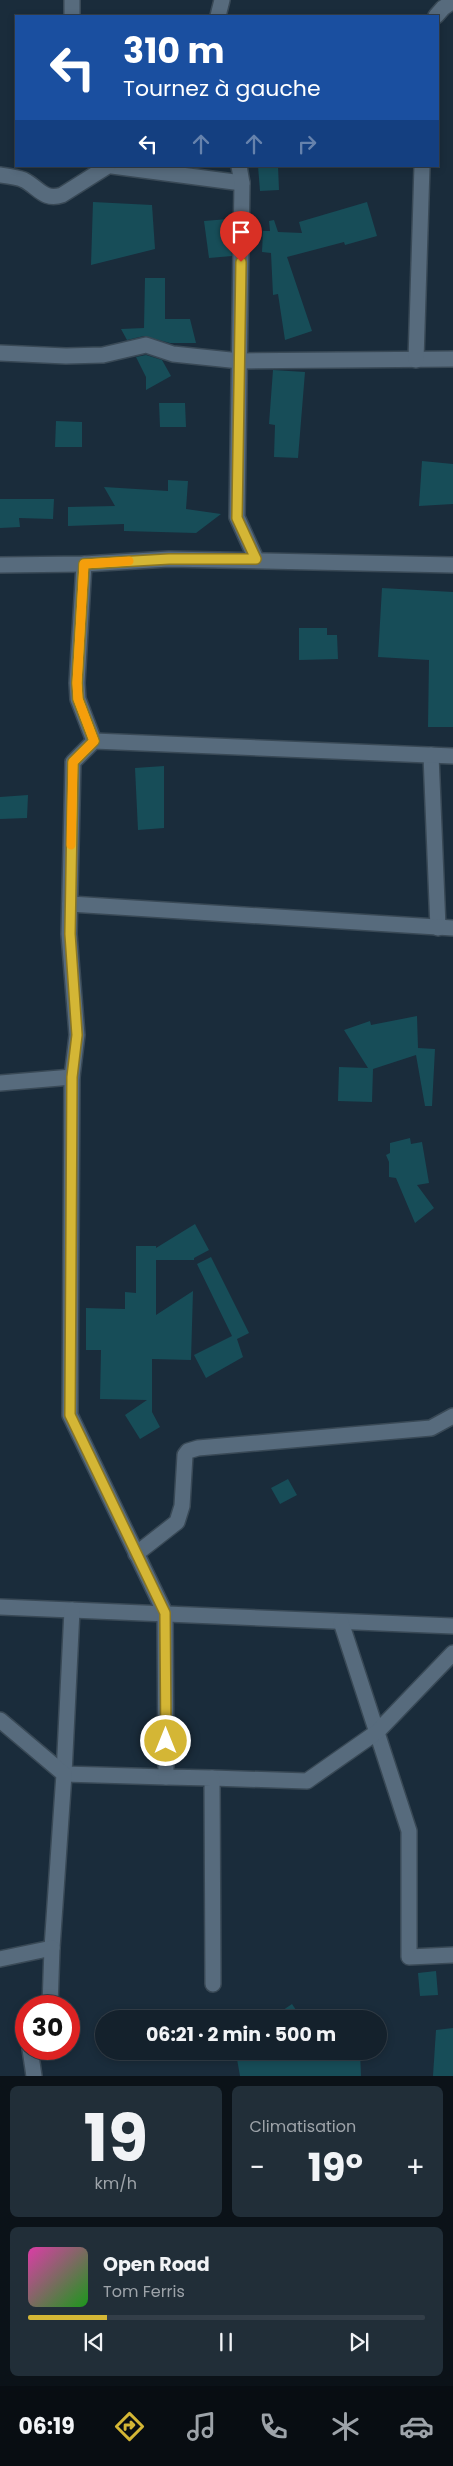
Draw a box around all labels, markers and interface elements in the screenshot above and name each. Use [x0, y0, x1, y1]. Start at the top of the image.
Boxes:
text: 310 m [123, 26, 225, 75]
icon: left [40, 35, 105, 100]
text: Tournez à gauche [123, 73, 321, 104]
icon: left [134, 130, 162, 158]
icon: ahead [187, 130, 215, 158]
icon: ahead [240, 130, 268, 158]
icon: right [293, 130, 321, 158]
pin [220, 211, 262, 262]
icon: arrive [227, 218, 255, 246]
position arrow [139, 1714, 191, 1766]
speed limit sign: 30 [15, 1995, 80, 2060]
text: 06:21 · 2 min · 500 m [146, 2021, 336, 2048]
text: 19 [84, 2093, 148, 2184]
text: Climatisation [250, 2115, 356, 2138]
text: 19° [308, 2141, 363, 2194]
text: − [250, 2148, 265, 2187]
text: + [406, 2148, 425, 2187]
text: km/h [94, 2172, 137, 2195]
text: Open Road [103, 2251, 210, 2278]
text: Tom Ferris [103, 2280, 185, 2303]
icon: previous [80, 2328, 108, 2356]
icon: pause [212, 2328, 240, 2356]
icon: next [345, 2328, 373, 2356]
icon: directions [112, 2409, 147, 2444]
icon: music [184, 2409, 219, 2444]
icon: phone [256, 2409, 291, 2444]
icon: climate [328, 2409, 363, 2444]
icon: car [399, 2409, 434, 2444]
text: 06:19 [18, 2411, 75, 2442]

